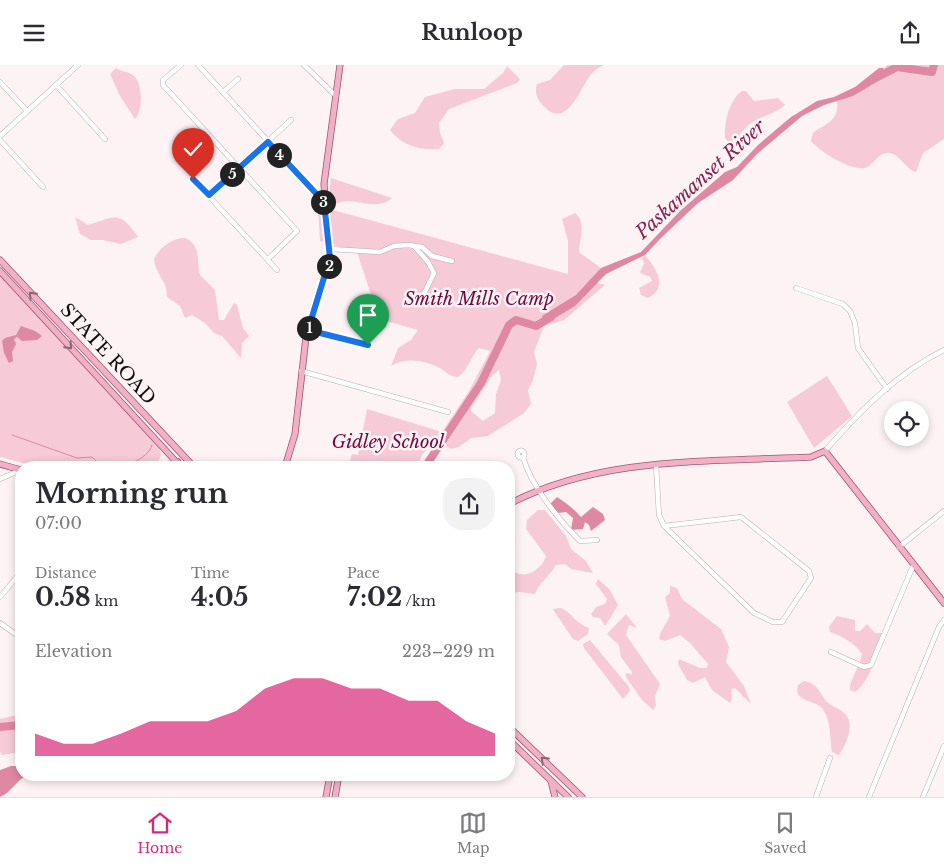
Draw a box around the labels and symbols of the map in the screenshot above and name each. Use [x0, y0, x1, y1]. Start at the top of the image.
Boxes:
water label: Paskamanset River [630, 114, 771, 244]
pin [172, 128, 214, 179]
pin: 4 [266, 143, 292, 167]
pin: 5 [220, 161, 244, 187]
pin: 3 [310, 189, 336, 215]
pin: 2 [316, 253, 342, 279]
park label: Smith Mills Camp [404, 288, 554, 310]
one-way arrow [29, 291, 38, 300]
pin [347, 294, 389, 345]
street label: STATE ROAD [56, 299, 160, 409]
pin: 1 [296, 315, 322, 341]
one-way arrow [63, 340, 72, 349]
park label: Gidley School [332, 431, 445, 453]
one-way arrow [540, 757, 549, 766]

